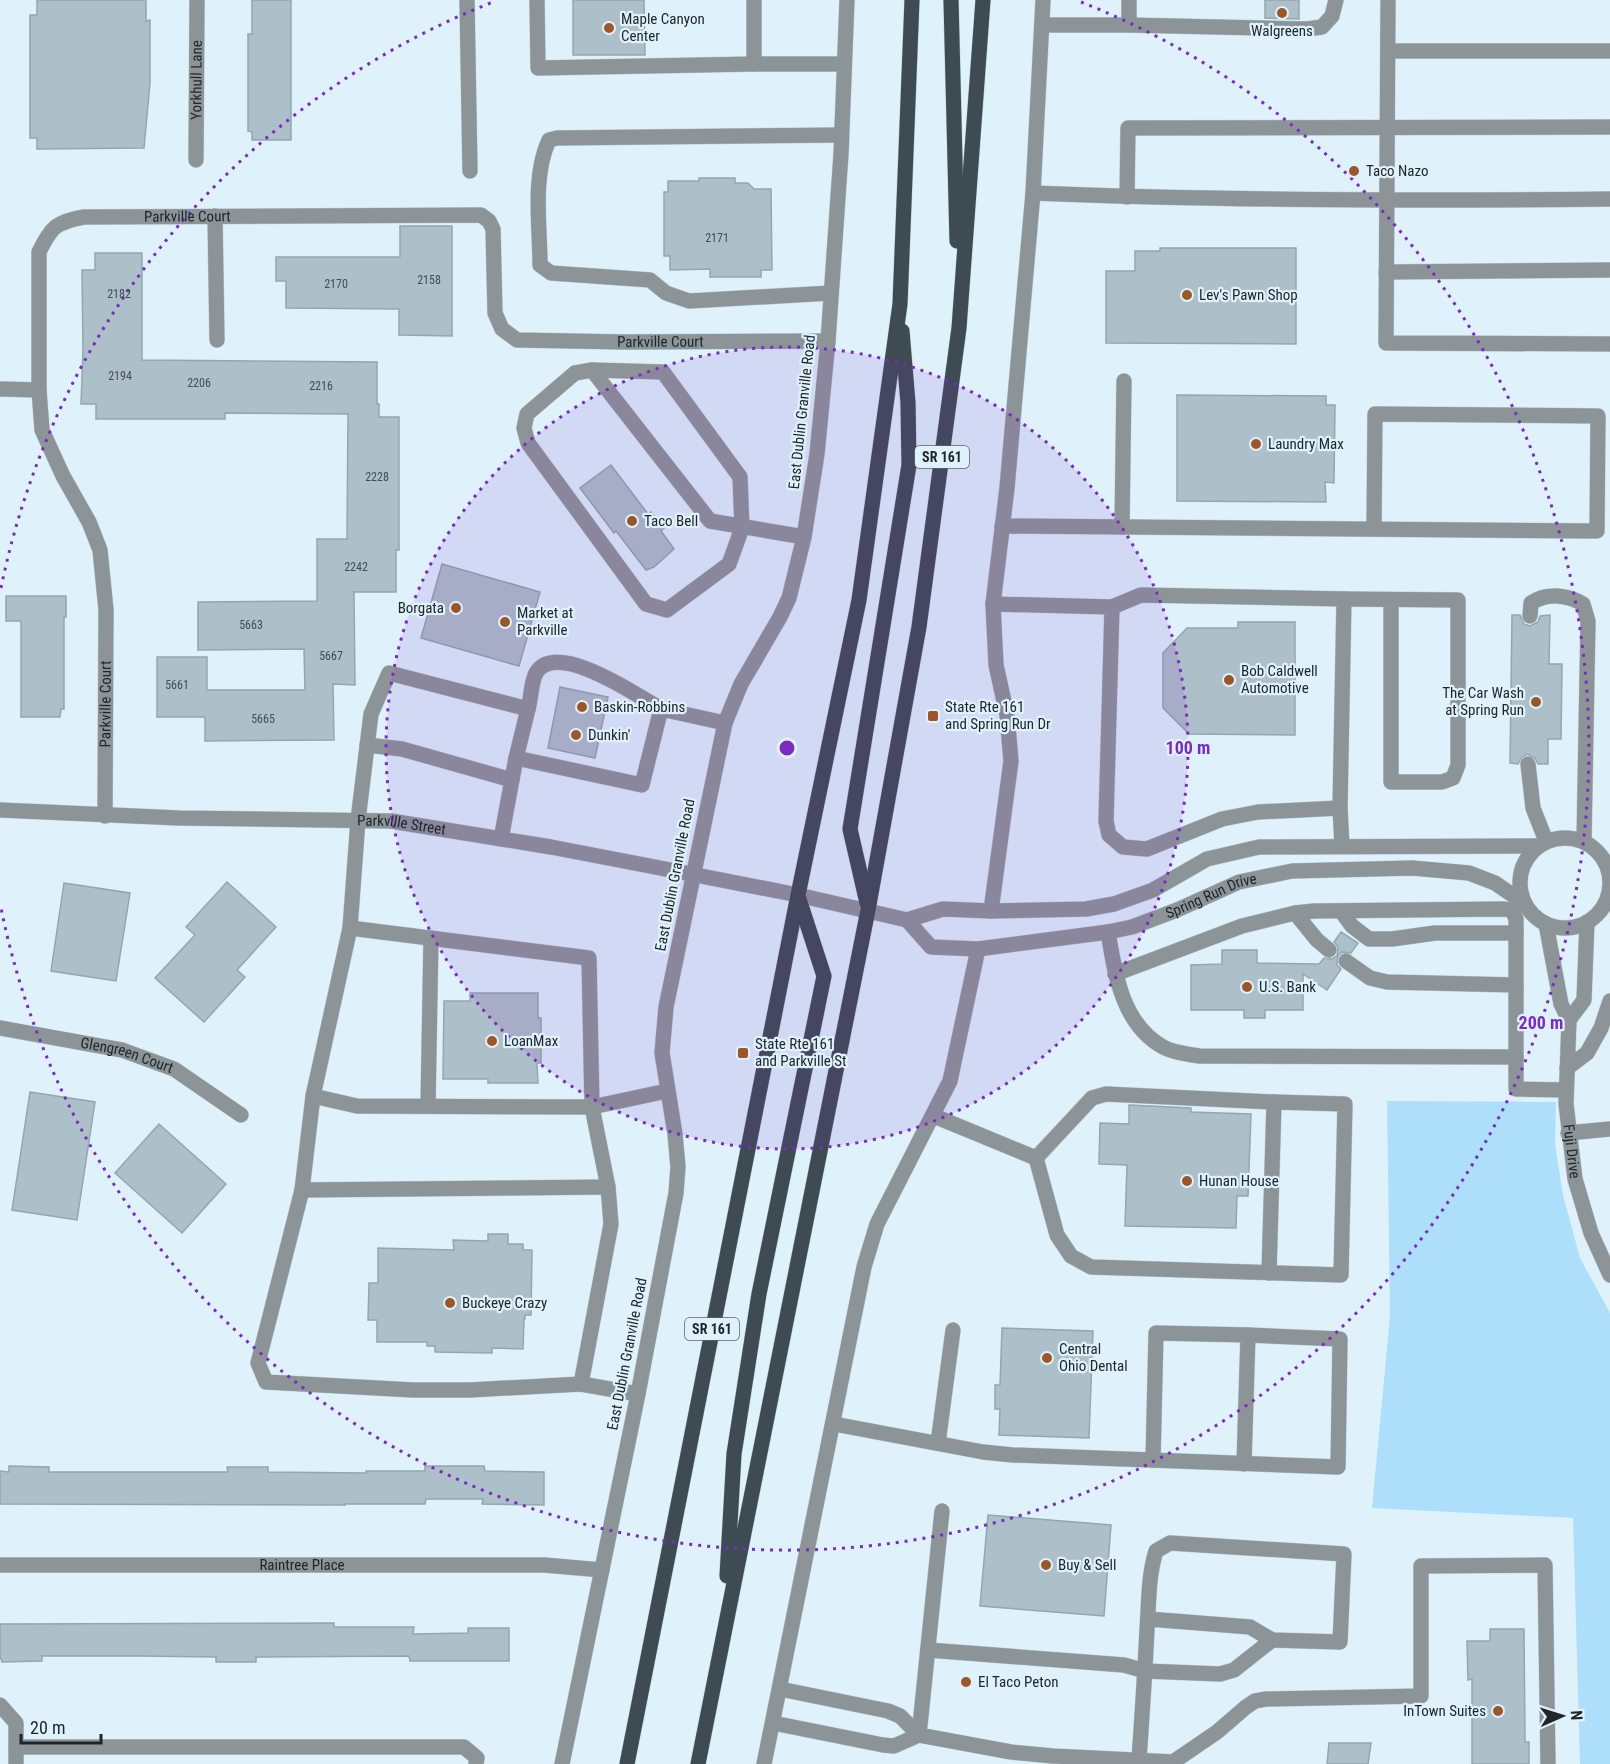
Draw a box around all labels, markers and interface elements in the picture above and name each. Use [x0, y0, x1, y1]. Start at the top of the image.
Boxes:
marker: Walgreens [1275, 6, 1289, 20]
place label: Maple Canyon Center [621, 10, 705, 45]
marker: Maple Canyon Center [602, 21, 616, 35]
place label: Walgreens [1251, 22, 1313, 40]
street label: Yorkhull Lane [187, 40, 206, 120]
place label: Taco Nazo [1366, 162, 1429, 180]
marker: Taco Nazo [1347, 164, 1361, 178]
street label: Parkville Court [144, 207, 231, 226]
house number: 2171 [705, 231, 729, 245]
house number: 2158 [417, 273, 441, 287]
house number: 2170 [324, 277, 348, 291]
place label: Lev's Pawn Shop [1199, 286, 1298, 304]
house number: 2182 [107, 287, 131, 301]
marker: Lev's Pawn Shop [1180, 288, 1194, 302]
street label: Parkville Court [617, 333, 704, 351]
street label: East Dublin Granville Road [785, 334, 819, 490]
house number: 2194 [108, 369, 132, 383]
house number: 2206 [187, 376, 211, 390]
house number: 2216 [309, 379, 333, 393]
place label: Laundry Max [1268, 435, 1344, 453]
marker: Laundry Max [1249, 437, 1263, 451]
road number: SR 161 [915, 446, 969, 468]
house number: 2228 [365, 470, 389, 484]
place label: Taco Bell [644, 512, 698, 530]
marker: Taco Bell [625, 514, 639, 528]
house number: 2242 [344, 560, 368, 574]
place label: Borgata [398, 599, 444, 617]
marker: Borgata [449, 601, 463, 615]
place label: Market at Parkville [517, 604, 573, 639]
marker: Market at Parkville [498, 615, 512, 629]
house number: 5663 [239, 618, 263, 632]
house number: 5667 [319, 649, 343, 663]
street label: Parkville Court [96, 661, 115, 747]
place label: Bob Caldwell Automotive [1241, 662, 1318, 697]
marker: Bob Caldwell Automotive [1222, 673, 1236, 687]
house number: 5661 [165, 678, 189, 692]
place label: The Car Wash at Spring Run [1442, 684, 1524, 719]
marker: The Car Wash at Spring Run [1529, 695, 1543, 709]
place label: Baskin-Robbins [594, 698, 685, 716]
place label: State Rte 161 and Spring Run Dr [945, 698, 1051, 733]
marker: Baskin-Robbins [575, 700, 589, 714]
marker: State Rte 161 and Spring Run Dr [926, 709, 940, 723]
house number: 5665 [251, 712, 275, 726]
place label: Dunkin' [588, 726, 630, 744]
marker: Dunkin' [569, 728, 583, 742]
text: 100 m [1166, 737, 1210, 758]
centre of rings [777, 738, 797, 758]
street label: East Dublin Granville Road [651, 797, 699, 953]
street label: Parkville Street [357, 812, 447, 839]
street label: Spring Run Drive [1163, 870, 1258, 922]
place label: U.S. Bank [1259, 978, 1316, 996]
marker: U.S. Bank [1240, 980, 1254, 994]
text: 200 m [1519, 1012, 1563, 1033]
place label: LoanMax [504, 1032, 559, 1050]
street label: Glengreen Court [79, 1034, 176, 1077]
marker: LoanMax [485, 1034, 499, 1048]
place label: State Rte 161 and Parkville St [755, 1035, 847, 1070]
marker: State Rte 161 and Parkville St [736, 1046, 750, 1060]
street label: Fuji Drive [1559, 1123, 1584, 1179]
place label: Hunan House [1199, 1172, 1279, 1190]
marker: Hunan House [1180, 1174, 1194, 1188]
street label: East Dublin Granville Road [603, 1276, 651, 1432]
place label: Buckeye Crazy [462, 1294, 547, 1312]
marker: Buckeye Crazy [443, 1296, 457, 1310]
road number: SR 161 [685, 1318, 739, 1340]
place label: Central Ohio Dental [1059, 1340, 1128, 1375]
marker: Central Ohio Dental [1040, 1351, 1054, 1365]
street label: Raintree Place [259, 1556, 345, 1574]
place label: Buy & Sell [1058, 1556, 1116, 1574]
marker: Buy & Sell [1039, 1558, 1053, 1572]
place label: El Taco Peton [978, 1673, 1058, 1691]
marker: El Taco Peton [959, 1675, 973, 1689]
north arrow [1532, 1686, 1592, 1746]
place label: InTown Suites [1403, 1702, 1486, 1720]
marker: InTown Suites [1491, 1704, 1505, 1718]
scale bar [21, 1707, 100, 1745]
text: N [1567, 1710, 1586, 1721]
text: 20 m [30, 1717, 65, 1738]

